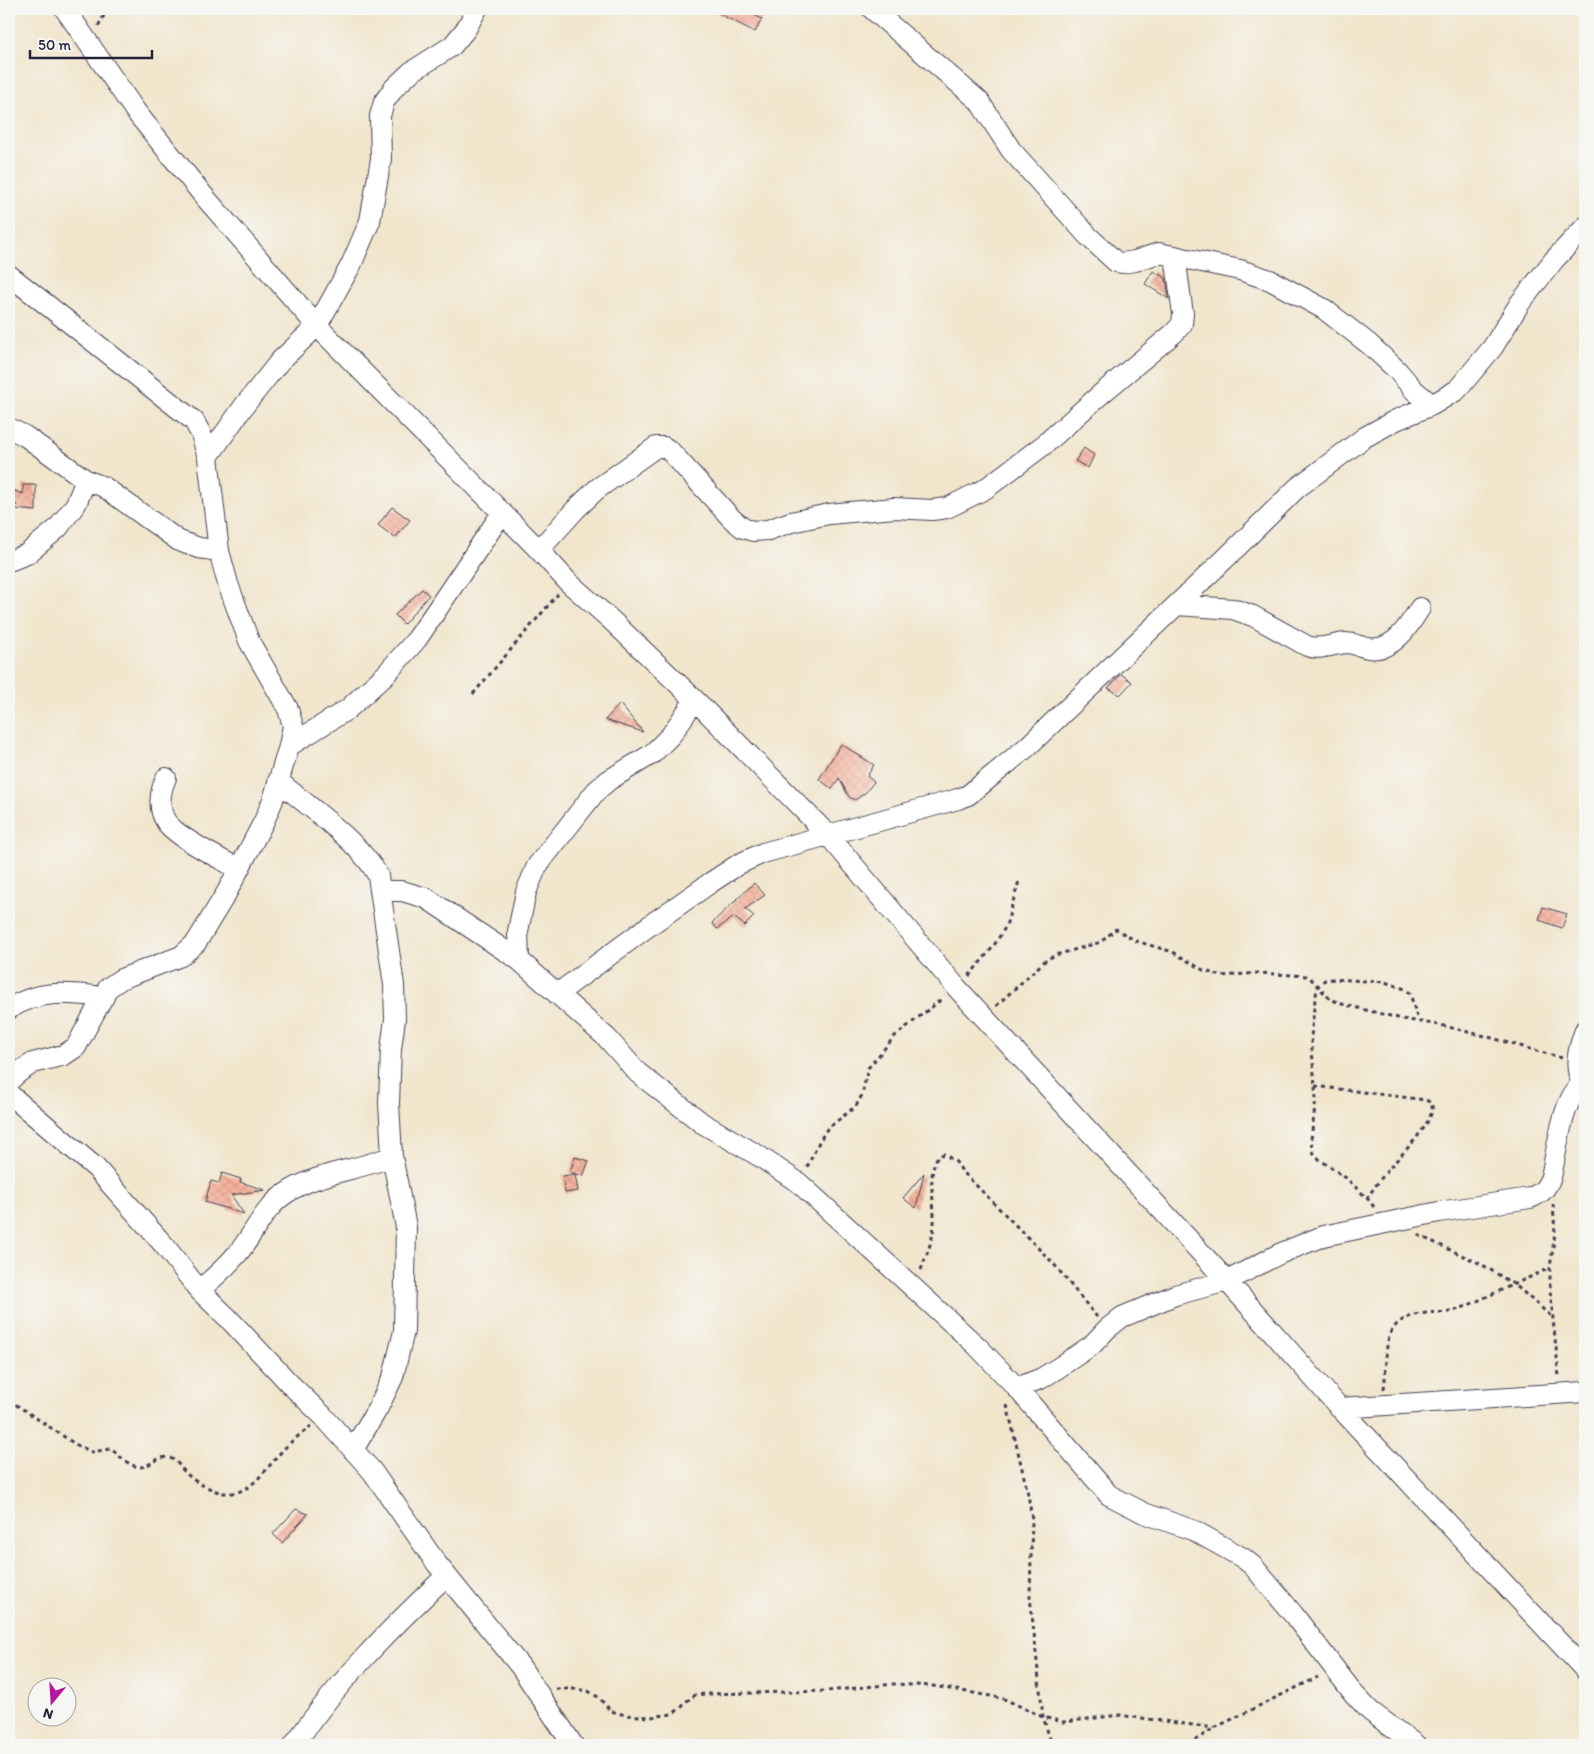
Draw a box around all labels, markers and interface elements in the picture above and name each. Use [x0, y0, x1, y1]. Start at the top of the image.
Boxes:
scale bar [30, 28, 152, 60]
text: 50 m [38, 36, 71, 54]
north arrow [28, 1676, 78, 1726]
text: N [41, 1704, 55, 1723]

